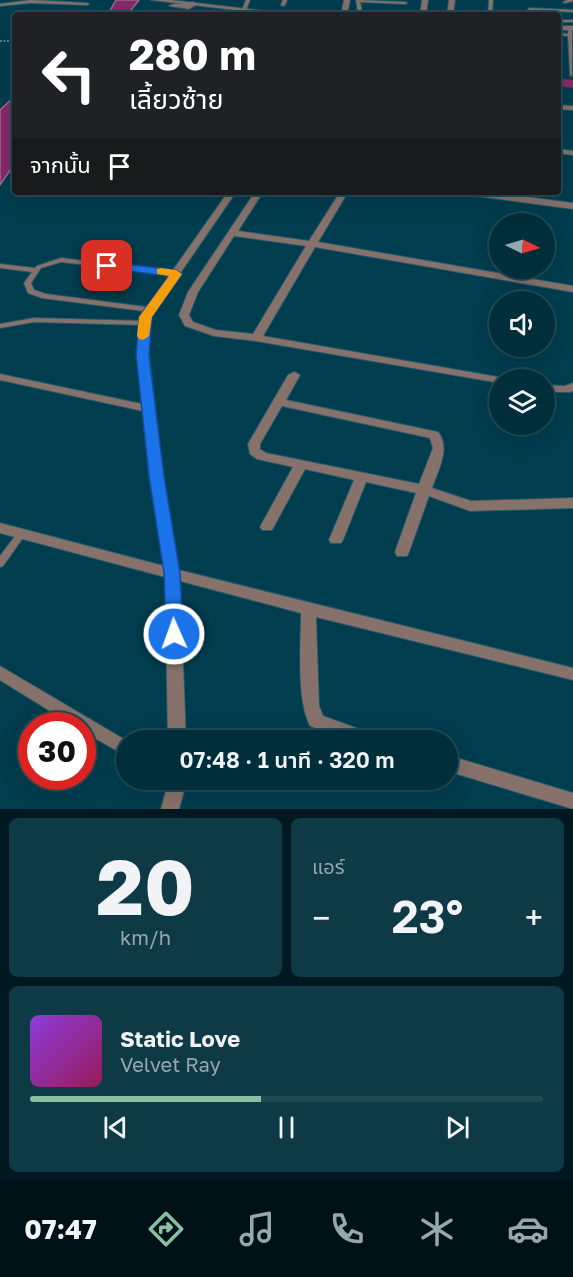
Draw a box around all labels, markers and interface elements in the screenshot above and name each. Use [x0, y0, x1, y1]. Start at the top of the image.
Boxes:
text: 280 m [129, 29, 256, 79]
icon: left [30, 36, 108, 114]
text: เลี้ยวซ้าย [129, 83, 223, 115]
icon: arrive [103, 150, 136, 183]
text: จากนั้น [30, 151, 91, 178]
north arrow [489, 213, 555, 279]
map controls [489, 213, 555, 435]
pin [81, 240, 132, 291]
icon: arrive [90, 249, 123, 282]
button: sound [489, 291, 555, 357]
button: layers [489, 369, 555, 435]
position arrow [142, 602, 206, 666]
speed limit sign: 30 [18, 712, 96, 790]
text: 07:48 · 1 นาที · 320 m [179, 746, 395, 773]
text: 20 [96, 839, 195, 932]
text: แอร์ [312, 854, 344, 878]
text: 23° [392, 889, 463, 943]
text: − [312, 898, 330, 937]
text: + [525, 898, 543, 937]
text: km/h [120, 925, 171, 949]
text: Static Love [120, 1025, 240, 1052]
text: Velvet Ray [120, 1052, 221, 1076]
icon: previous [99, 1111, 132, 1144]
icon: pause [270, 1111, 303, 1144]
icon: next [441, 1111, 474, 1144]
icon: directions [145, 1208, 187, 1250]
icon: music [236, 1208, 278, 1250]
icon: phone [326, 1208, 368, 1250]
icon: climate [416, 1208, 458, 1250]
icon: car [507, 1208, 549, 1250]
text: 07:47 [24, 1213, 97, 1245]

